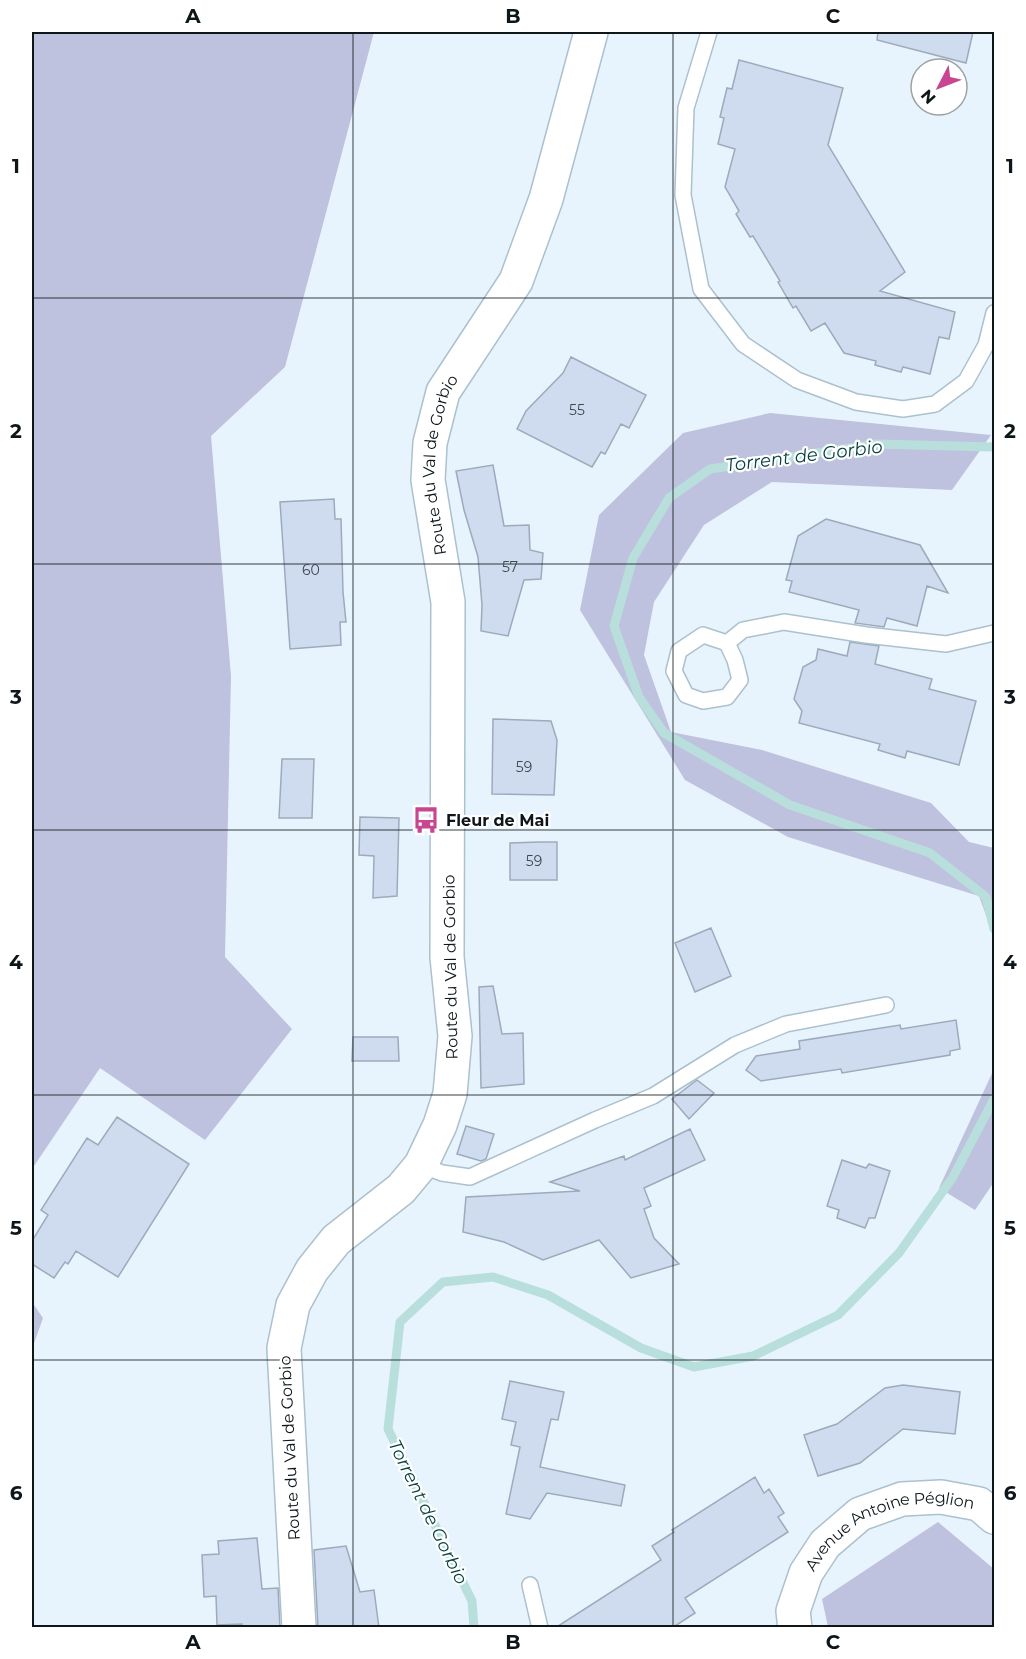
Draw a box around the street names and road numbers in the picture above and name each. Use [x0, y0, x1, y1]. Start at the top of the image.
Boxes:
street label: Route du Val de Gorbio [419, 371, 462, 557]
street label: Route du Val de Gorbio [439, 874, 462, 1060]
street label: Route du Val de Gorbio [275, 1355, 304, 1541]
street label: Avenue Antoine Péglion [801, 1488, 976, 1574]

